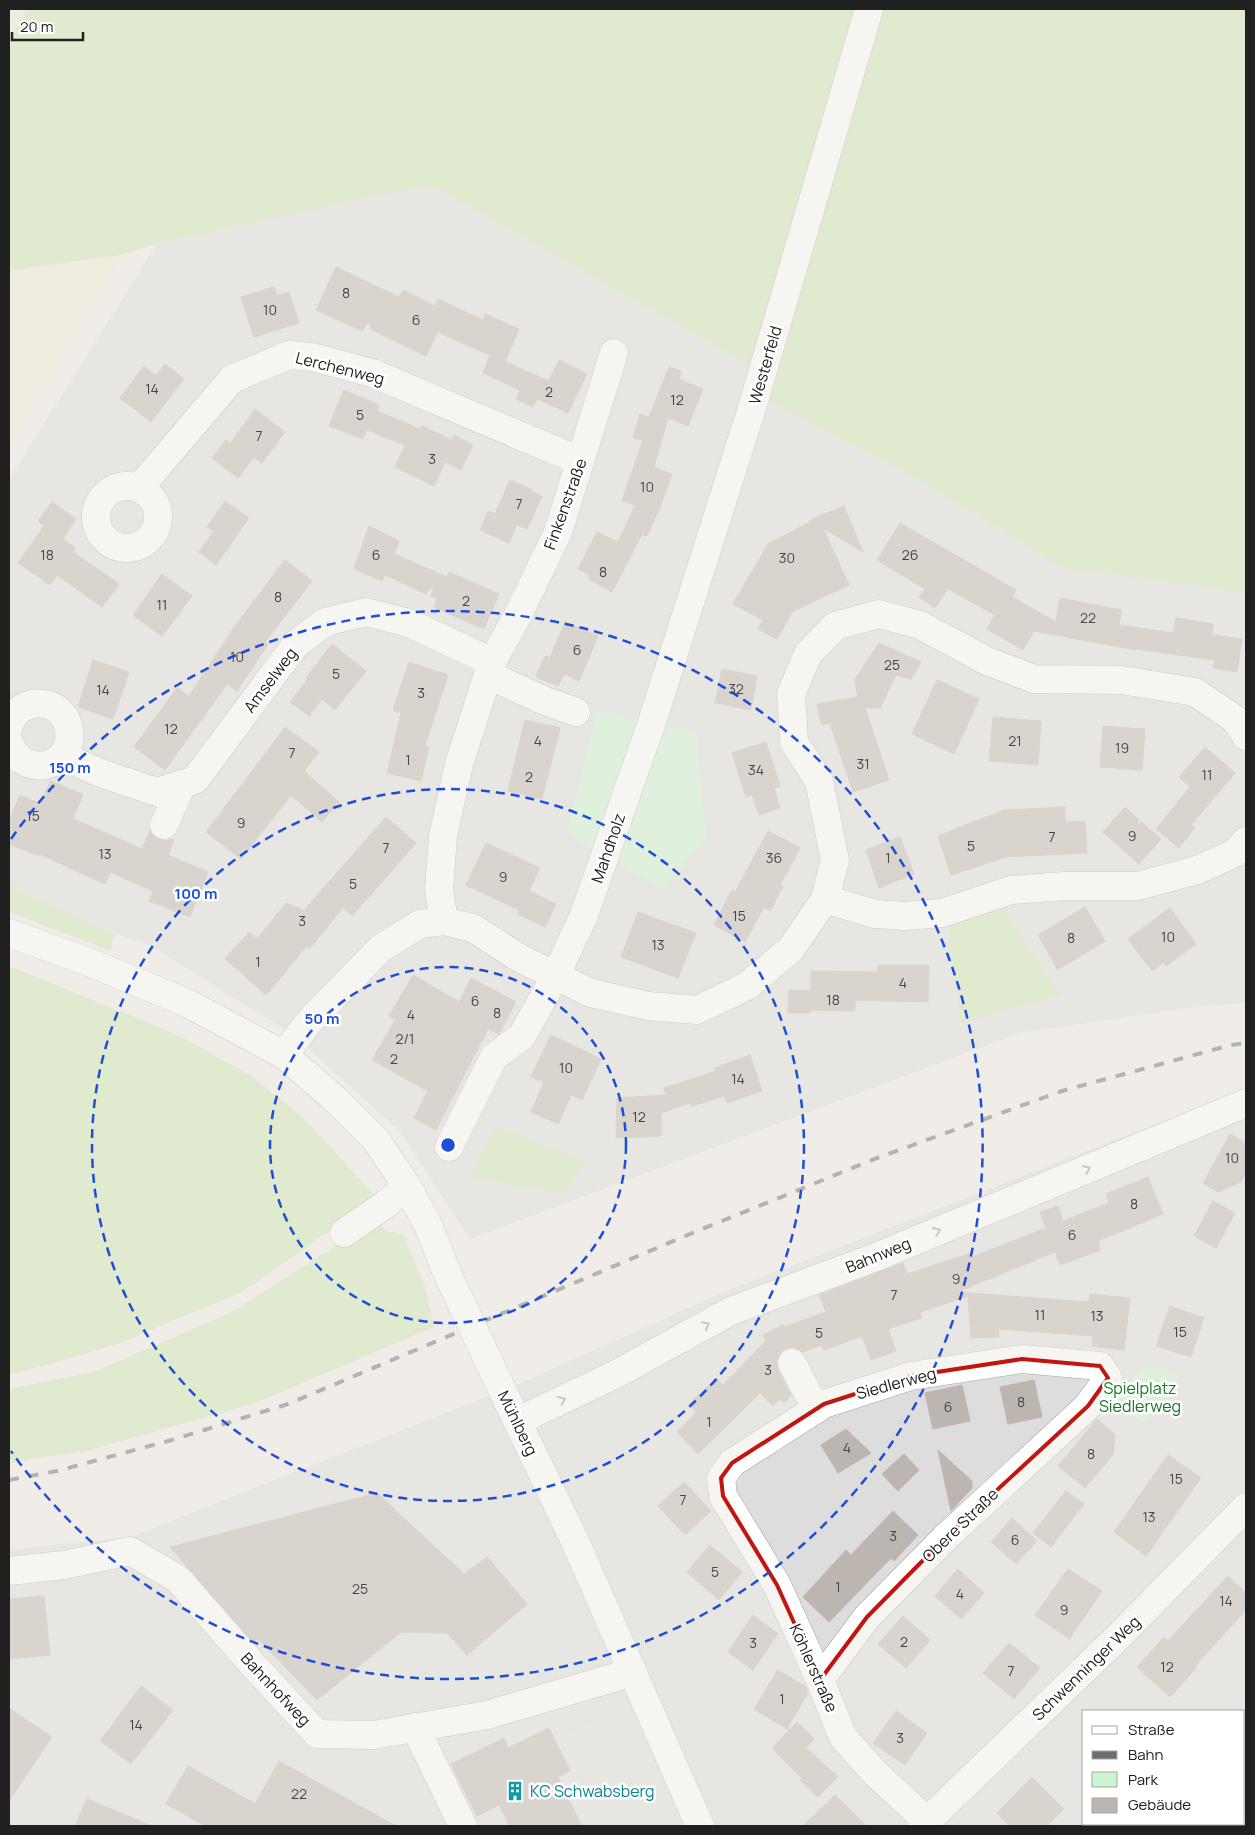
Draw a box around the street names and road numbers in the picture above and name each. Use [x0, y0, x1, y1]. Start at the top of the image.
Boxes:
street label: Westerfeld [743, 323, 787, 407]
street label: Lerchenweg [293, 346, 387, 390]
street label: Finkenstraße [538, 455, 592, 553]
street label: Amselweg [238, 643, 302, 717]
street label: Mahdholz [586, 810, 630, 886]
street label: Bahnweg [842, 1232, 914, 1278]
street label: Siedlerweg [854, 1362, 938, 1404]
street label: Mühlberg [493, 1387, 543, 1459]
street label: Obere Straße [917, 1483, 1003, 1567]
street label: Schwenninger Weg [1027, 1611, 1145, 1725]
street label: Köhlerstraße [785, 1620, 843, 1716]
street label: Bahnhofweg [236, 1647, 316, 1731]

